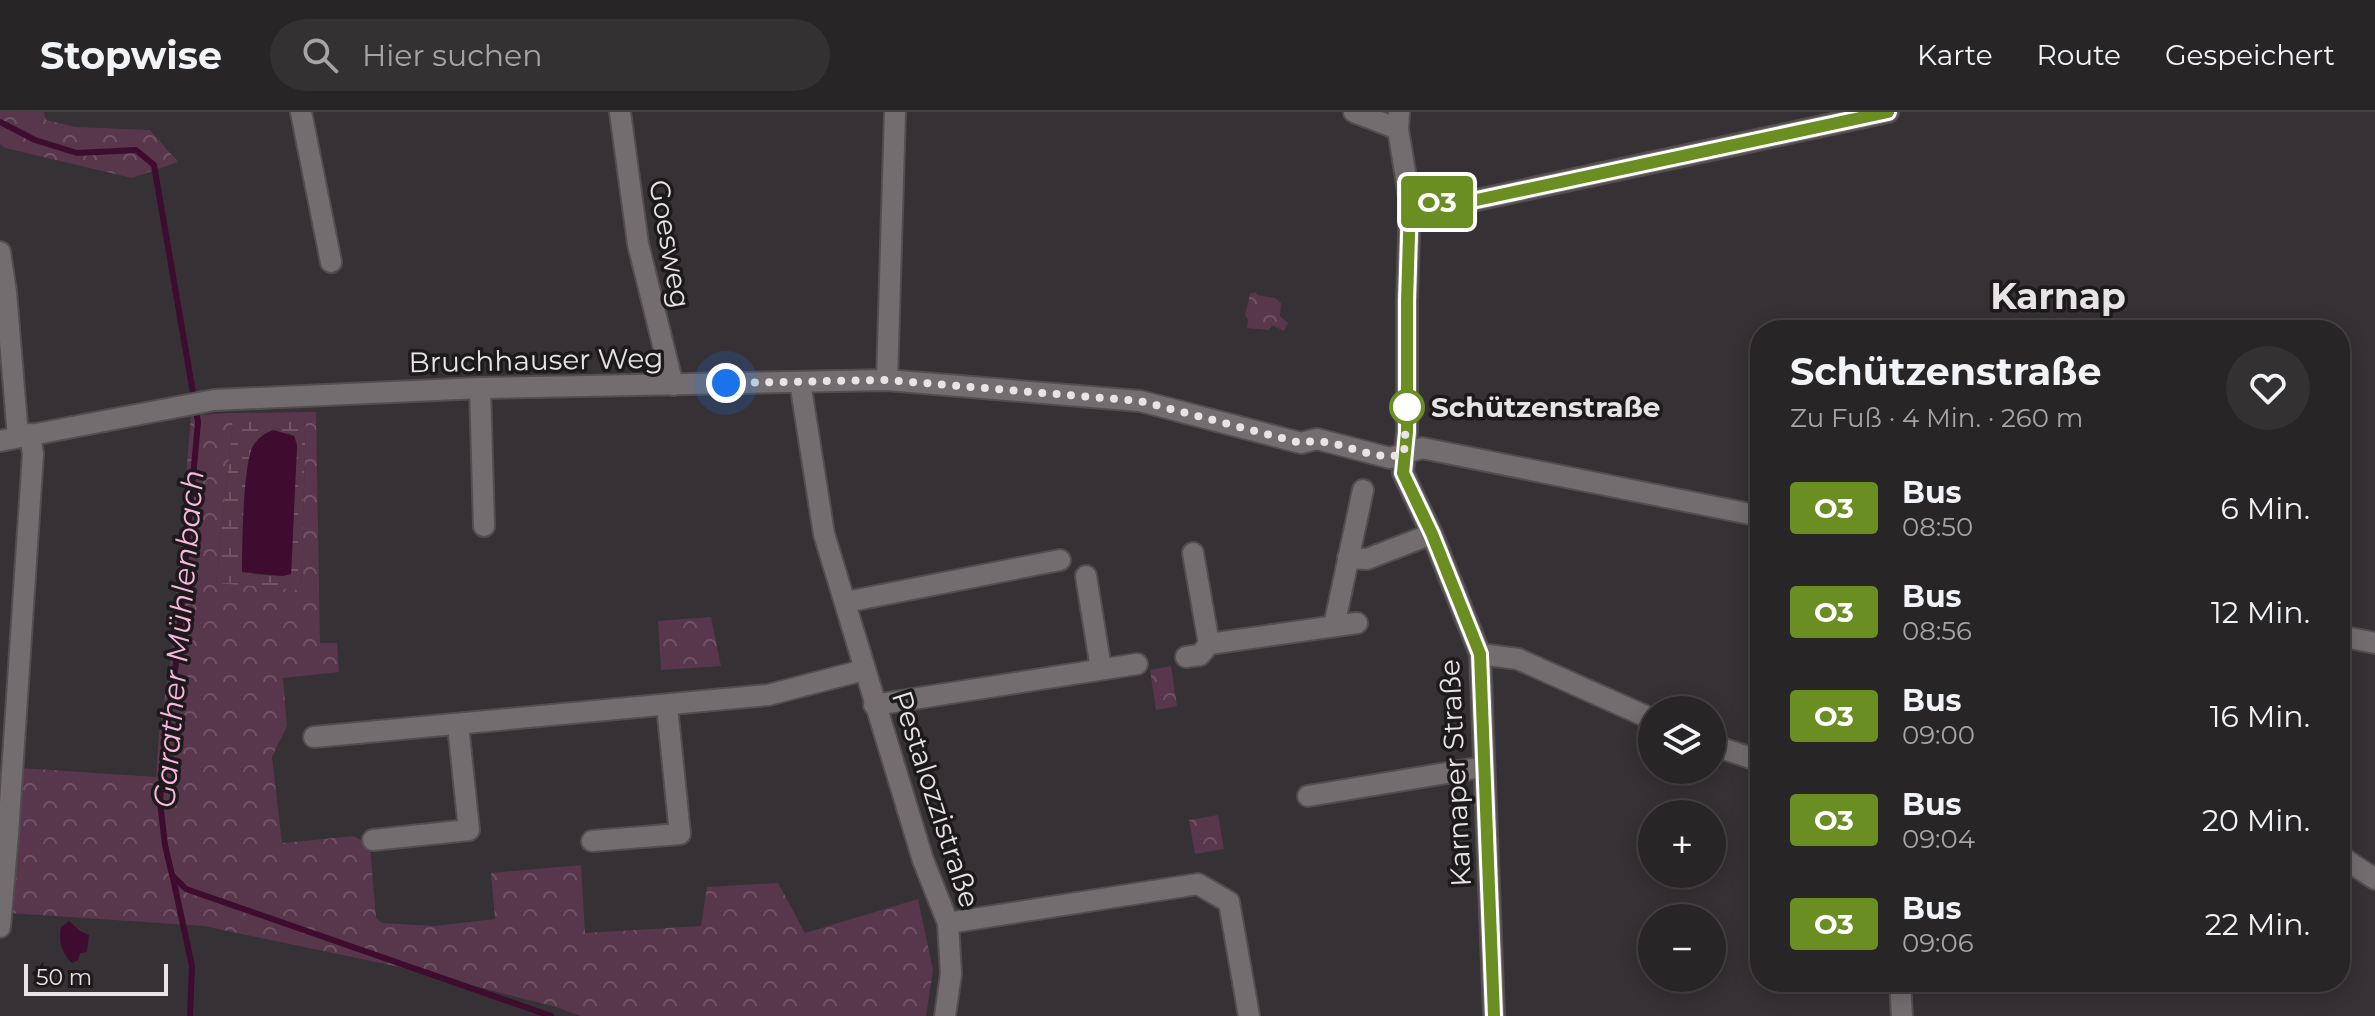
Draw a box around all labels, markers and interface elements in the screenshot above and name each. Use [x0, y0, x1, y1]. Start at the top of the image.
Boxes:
search box [270, 19, 830, 91]
text: Stopwise [40, 32, 222, 79]
icon: search [298, 33, 342, 77]
text: Hier suchen [362, 37, 543, 74]
text: Karte [1917, 38, 1993, 72]
text: Route [2037, 38, 2121, 72]
text: Gespeichert [2165, 38, 2335, 72]
line badge: O3 [1401, 176, 1473, 228]
street label: Goesweg [642, 177, 698, 311]
text: O3 [1417, 185, 1457, 219]
district label: Karnap [1990, 274, 2126, 318]
street label: Bruchhauser Weg [408, 341, 664, 379]
button: heart [2226, 346, 2310, 430]
text: Schützenstraße [1790, 348, 2101, 395]
your location [706, 363, 746, 403]
marker: Schützenstraße [1390, 390, 1424, 424]
place label: Schützenstraße [1431, 390, 1660, 424]
text: Zu Fuß · 4 Min. · 260 m [1790, 402, 2083, 434]
water label: Garather Mühlenbach [145, 468, 212, 810]
text: Bus [1902, 474, 1962, 511]
text: 6 Min. [2221, 490, 2310, 527]
text: O3 [1814, 491, 1854, 525]
text: 08:50 [1902, 511, 1973, 543]
text: Bus [1902, 578, 1962, 615]
text: 12 Min. [2211, 594, 2310, 631]
text: O3 [1814, 595, 1854, 629]
text: 08:56 [1902, 615, 1972, 647]
street label: Karnaper Straße [1432, 658, 1478, 888]
text: Bus [1902, 682, 1962, 719]
street label: Pestalozzistraße [885, 686, 987, 912]
map controls [1638, 696, 1726, 992]
button: layers [1638, 696, 1726, 784]
text: 16 Min. [2210, 698, 2310, 735]
text: O3 [1814, 699, 1854, 733]
text: 09:00 [1902, 719, 1975, 751]
text: Bus [1902, 786, 1962, 823]
button: + [1638, 800, 1726, 888]
text: 20 Min. [2202, 802, 2310, 839]
text: O3 [1814, 803, 1854, 837]
text: 09:04 [1902, 823, 1975, 855]
text: Bus [1902, 890, 1962, 927]
button: − [1638, 904, 1726, 992]
text: 22 Min. [2205, 906, 2310, 943]
text: O3 [1814, 907, 1854, 941]
text: 09:06 [1902, 927, 1974, 959]
scale bar [24, 960, 168, 996]
text: 50 m [36, 964, 92, 991]

